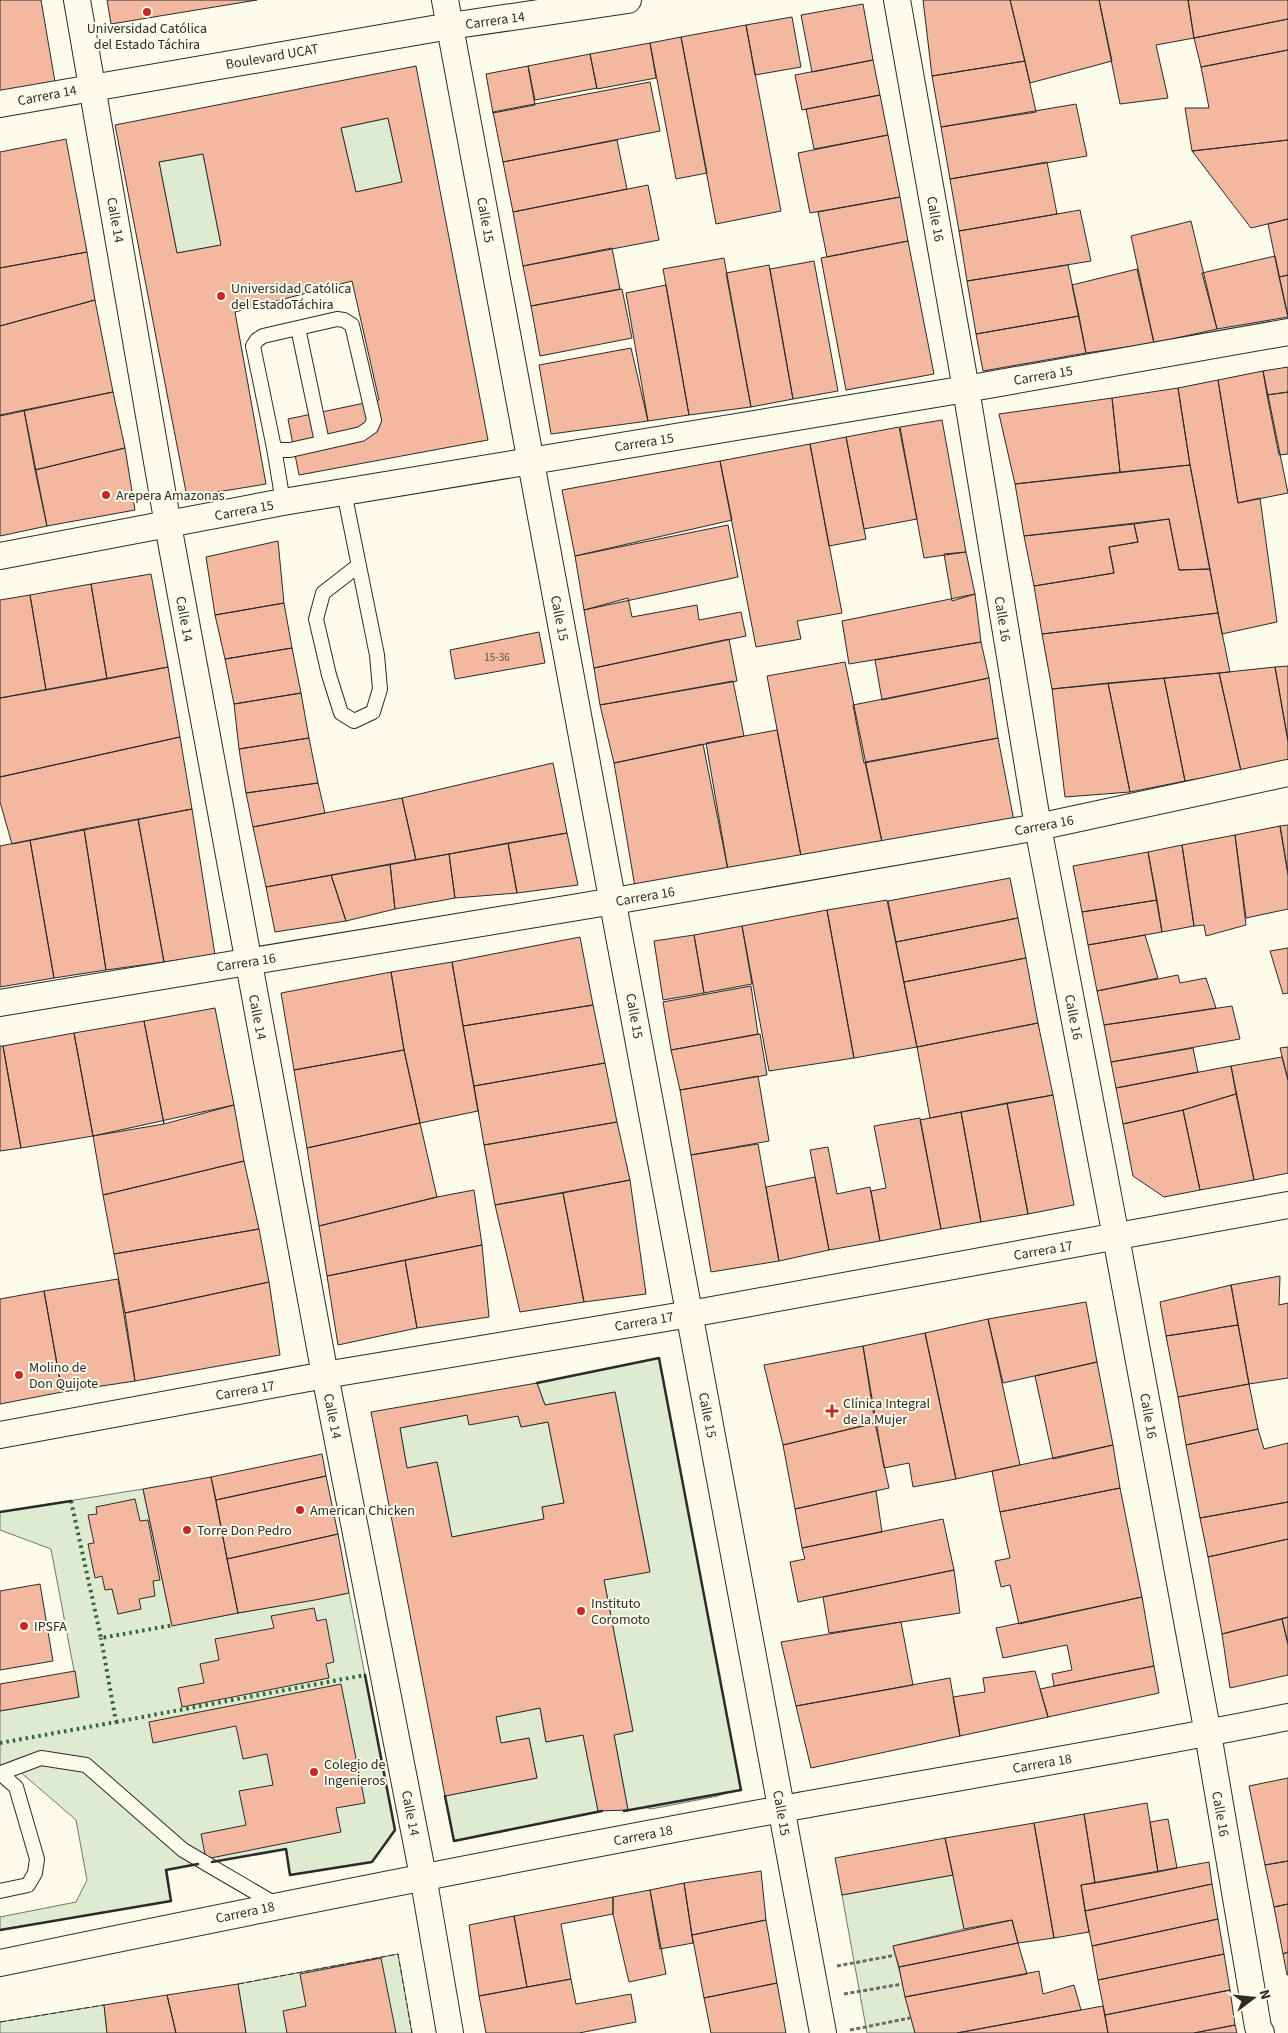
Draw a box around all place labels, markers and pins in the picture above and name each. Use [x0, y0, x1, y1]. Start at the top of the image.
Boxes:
marker: Universidad Católica del Estado Táchira [141, 6, 153, 18]
place label: Universidad Católica del Estado Táchira [87, 19, 207, 55]
place label: Universidad Católica del EstadoTáchira [231, 279, 351, 315]
marker: Universidad Católica del EstadoTáchira [215, 290, 227, 302]
place label: Arepera Amazonas [116, 486, 225, 506]
marker: Arepera Amazonas [100, 489, 112, 501]
place label: Molino de Don Quijote [29, 1358, 98, 1394]
marker: Molino de Don Quijote [13, 1369, 25, 1381]
place label: Clínica Integral de la Mujer [843, 1394, 931, 1430]
marker: Clínica Integral de la Mujer [825, 1404, 839, 1418]
place label: American Chicken [310, 1501, 415, 1521]
marker: American Chicken [294, 1504, 306, 1516]
place label: Torre Don Pedro [197, 1521, 292, 1541]
marker: Torre Don Pedro [181, 1524, 193, 1536]
place label: Instituto Coromoto [591, 1594, 650, 1630]
marker: Instituto Coromoto [575, 1605, 587, 1617]
place label: IPSFA [34, 1617, 67, 1637]
marker: IPSFA [18, 1620, 30, 1632]
place label: Colegio de Ingenieros [324, 1755, 386, 1791]
marker: Colegio de Ingenieros [308, 1766, 320, 1778]

